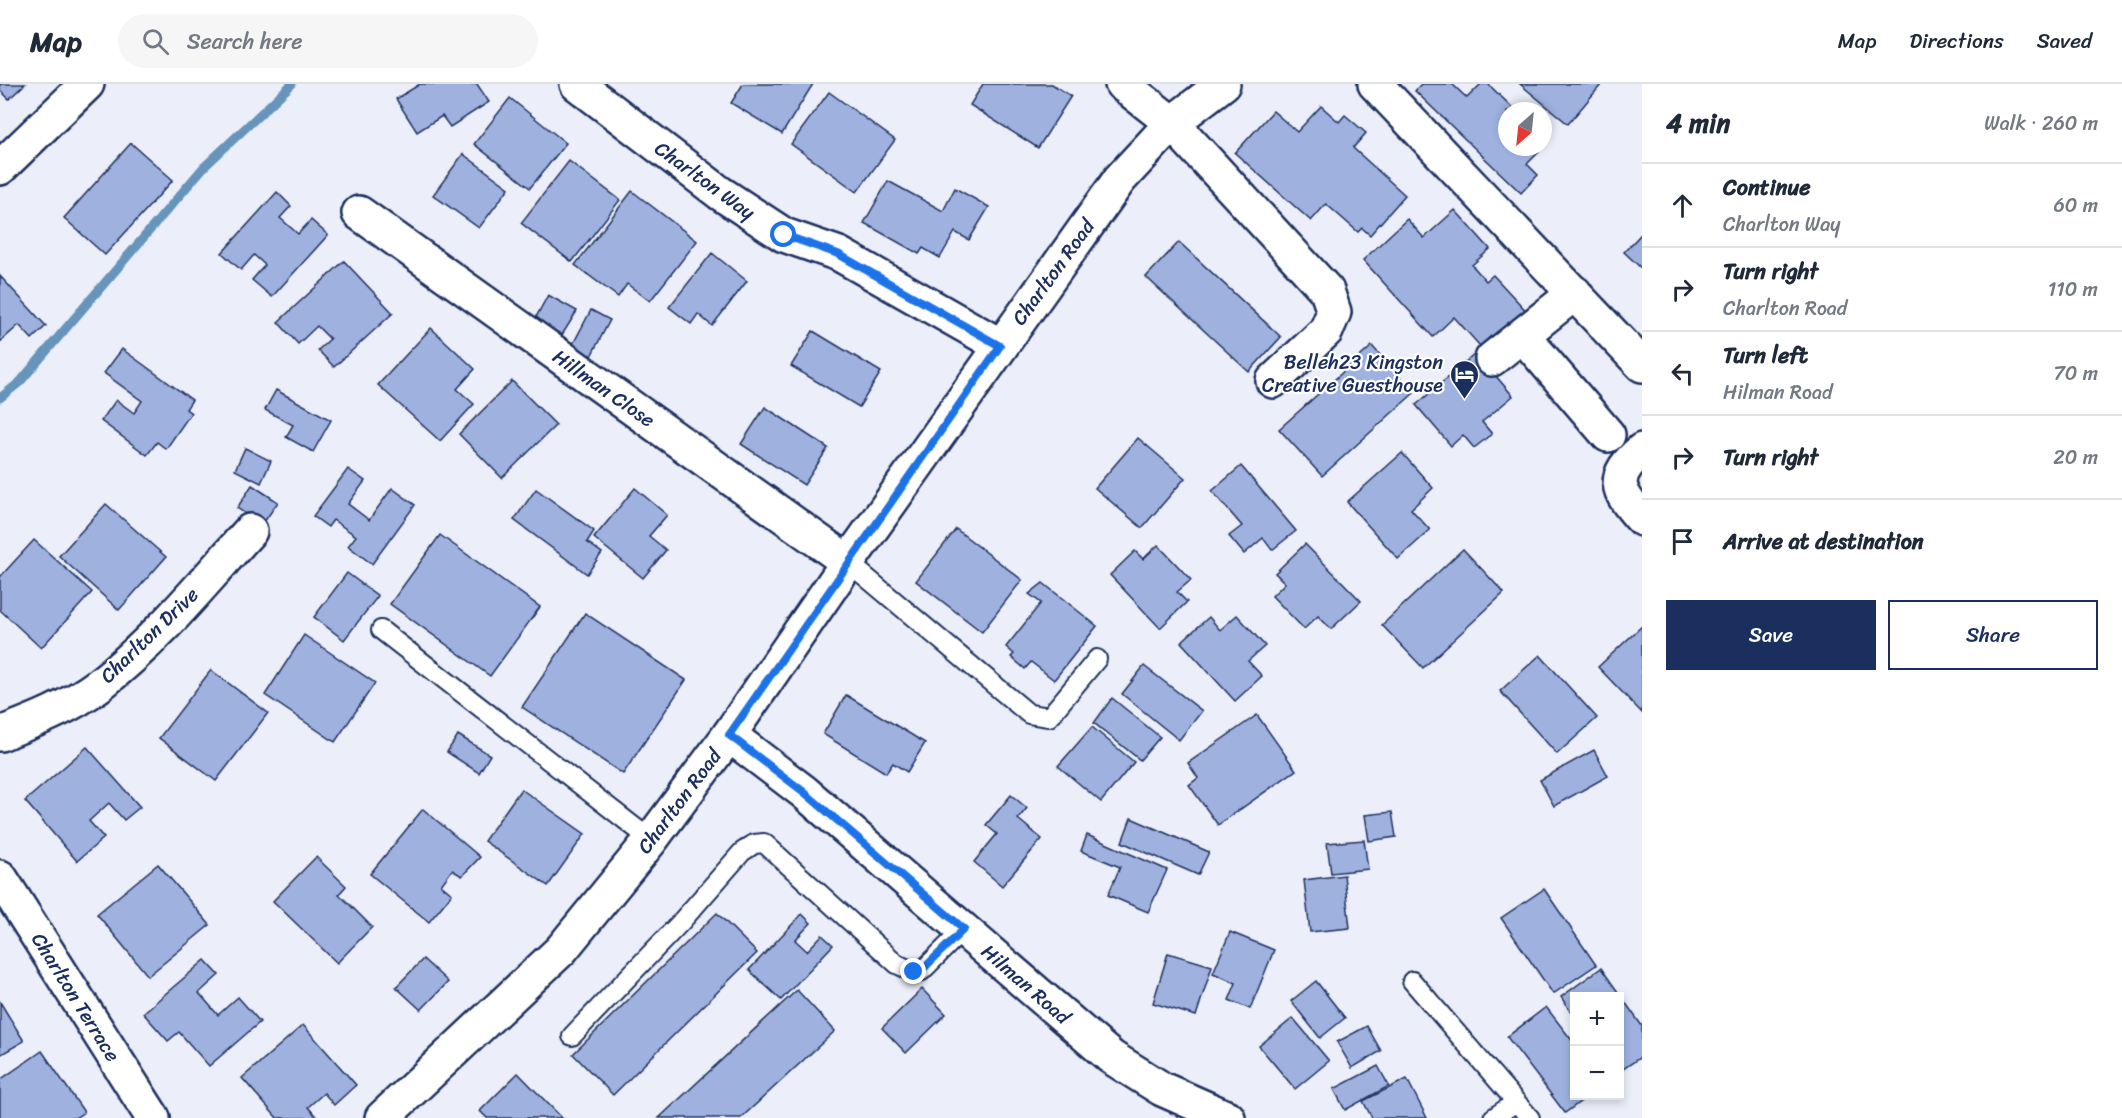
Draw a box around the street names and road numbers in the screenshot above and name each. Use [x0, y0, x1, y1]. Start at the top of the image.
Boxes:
street label: Charlton Way [647, 132, 763, 230]
street label: Charlton Road [1003, 211, 1105, 333]
street label: Hillman Close [545, 340, 663, 437]
street label: Charlton Drive [91, 579, 207, 692]
street label: Charlton Road [628, 740, 732, 862]
street label: Charlton Terrace [22, 925, 129, 1069]
street label: Hilman Road [973, 935, 1080, 1034]

